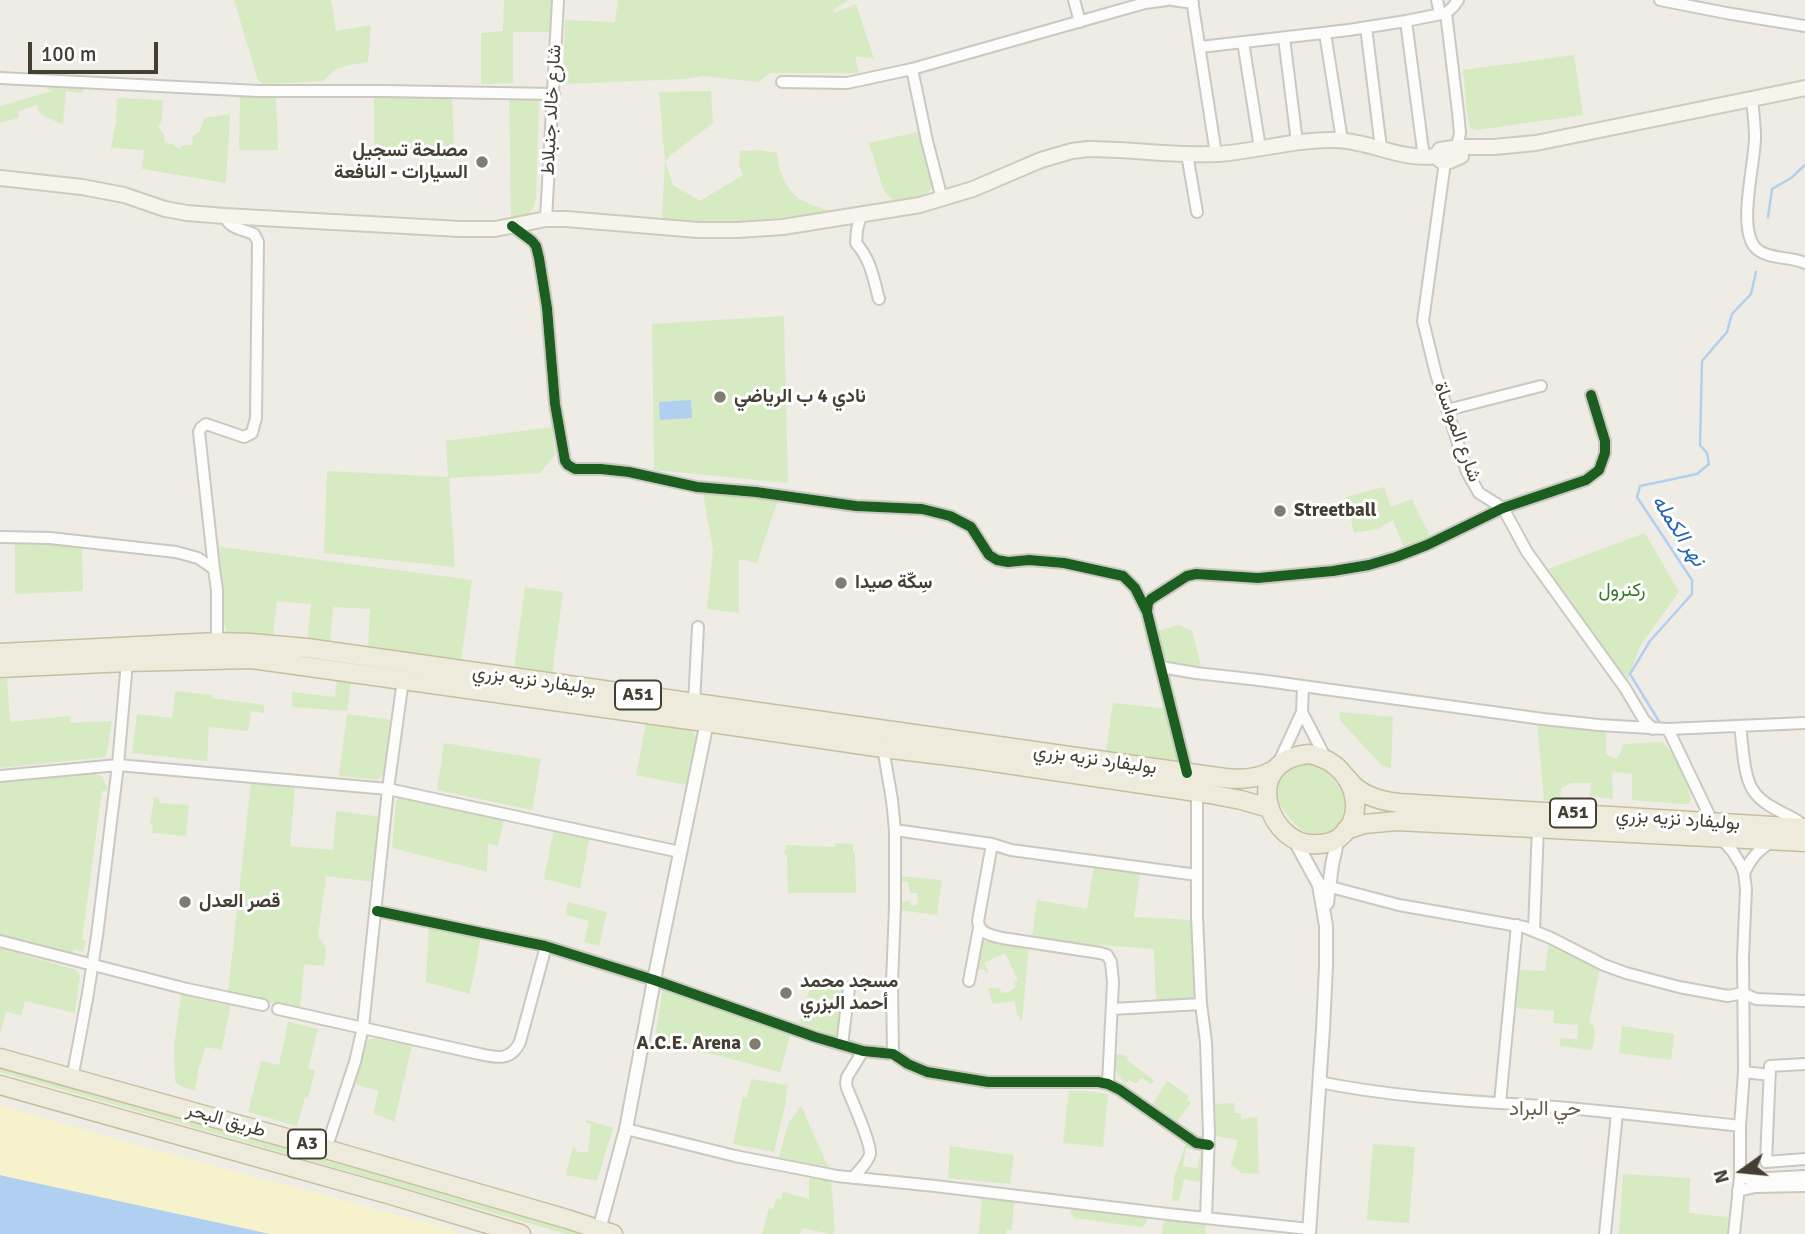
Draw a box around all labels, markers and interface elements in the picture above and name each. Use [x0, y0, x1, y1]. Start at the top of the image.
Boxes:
scale bar [32, 28, 161, 72]
text: 100 m [41, 41, 96, 67]
street label: شارع خالد جنبلاط [537, 44, 567, 176]
place label: مصلحة تسجيل السيارات - النافعة [334, 140, 468, 184]
marker: مصلحة تسجيل السيارات - النافعة [474, 154, 490, 170]
street label: شارع المواساة [1428, 379, 1486, 485]
place label: نادي 4 ب الرياضي [734, 386, 866, 408]
marker: نادي 4 ب الرياضي [712, 389, 728, 405]
water label: نهر الكمله [1646, 490, 1710, 572]
place label: Streetball [1294, 500, 1377, 522]
marker: Streetball [1272, 503, 1288, 519]
place label: سِكّة صيدا [855, 572, 932, 594]
marker: سِكّة صيدا [833, 575, 849, 591]
park label: ركنرول [1598, 580, 1646, 602]
street label: بوليفارد نزيه بزري [471, 661, 597, 701]
road number: A51 [615, 680, 661, 710]
street label: بوليفارد نزيه بزري [1032, 740, 1158, 780]
road number: A51 [1550, 798, 1596, 828]
street label: بوليفارد نزيه بزري [1615, 804, 1741, 836]
place label: قصر العدل [199, 891, 280, 913]
marker: قصر العدل [177, 894, 193, 910]
place label: مسجد محمد أحمد البزري [800, 971, 898, 1015]
marker: مسجد محمد أحمد البزري [778, 985, 794, 1001]
place label: A.C.E. Arena [636, 1033, 741, 1055]
marker: A.C.E. Arena [747, 1036, 763, 1052]
district label: حي البراد [1509, 1096, 1581, 1122]
street label: طريق البحر [184, 1099, 268, 1143]
road number: A3 [288, 1129, 326, 1158]
north arrow [1707, 1136, 1777, 1206]
text: N [1708, 1167, 1735, 1186]

